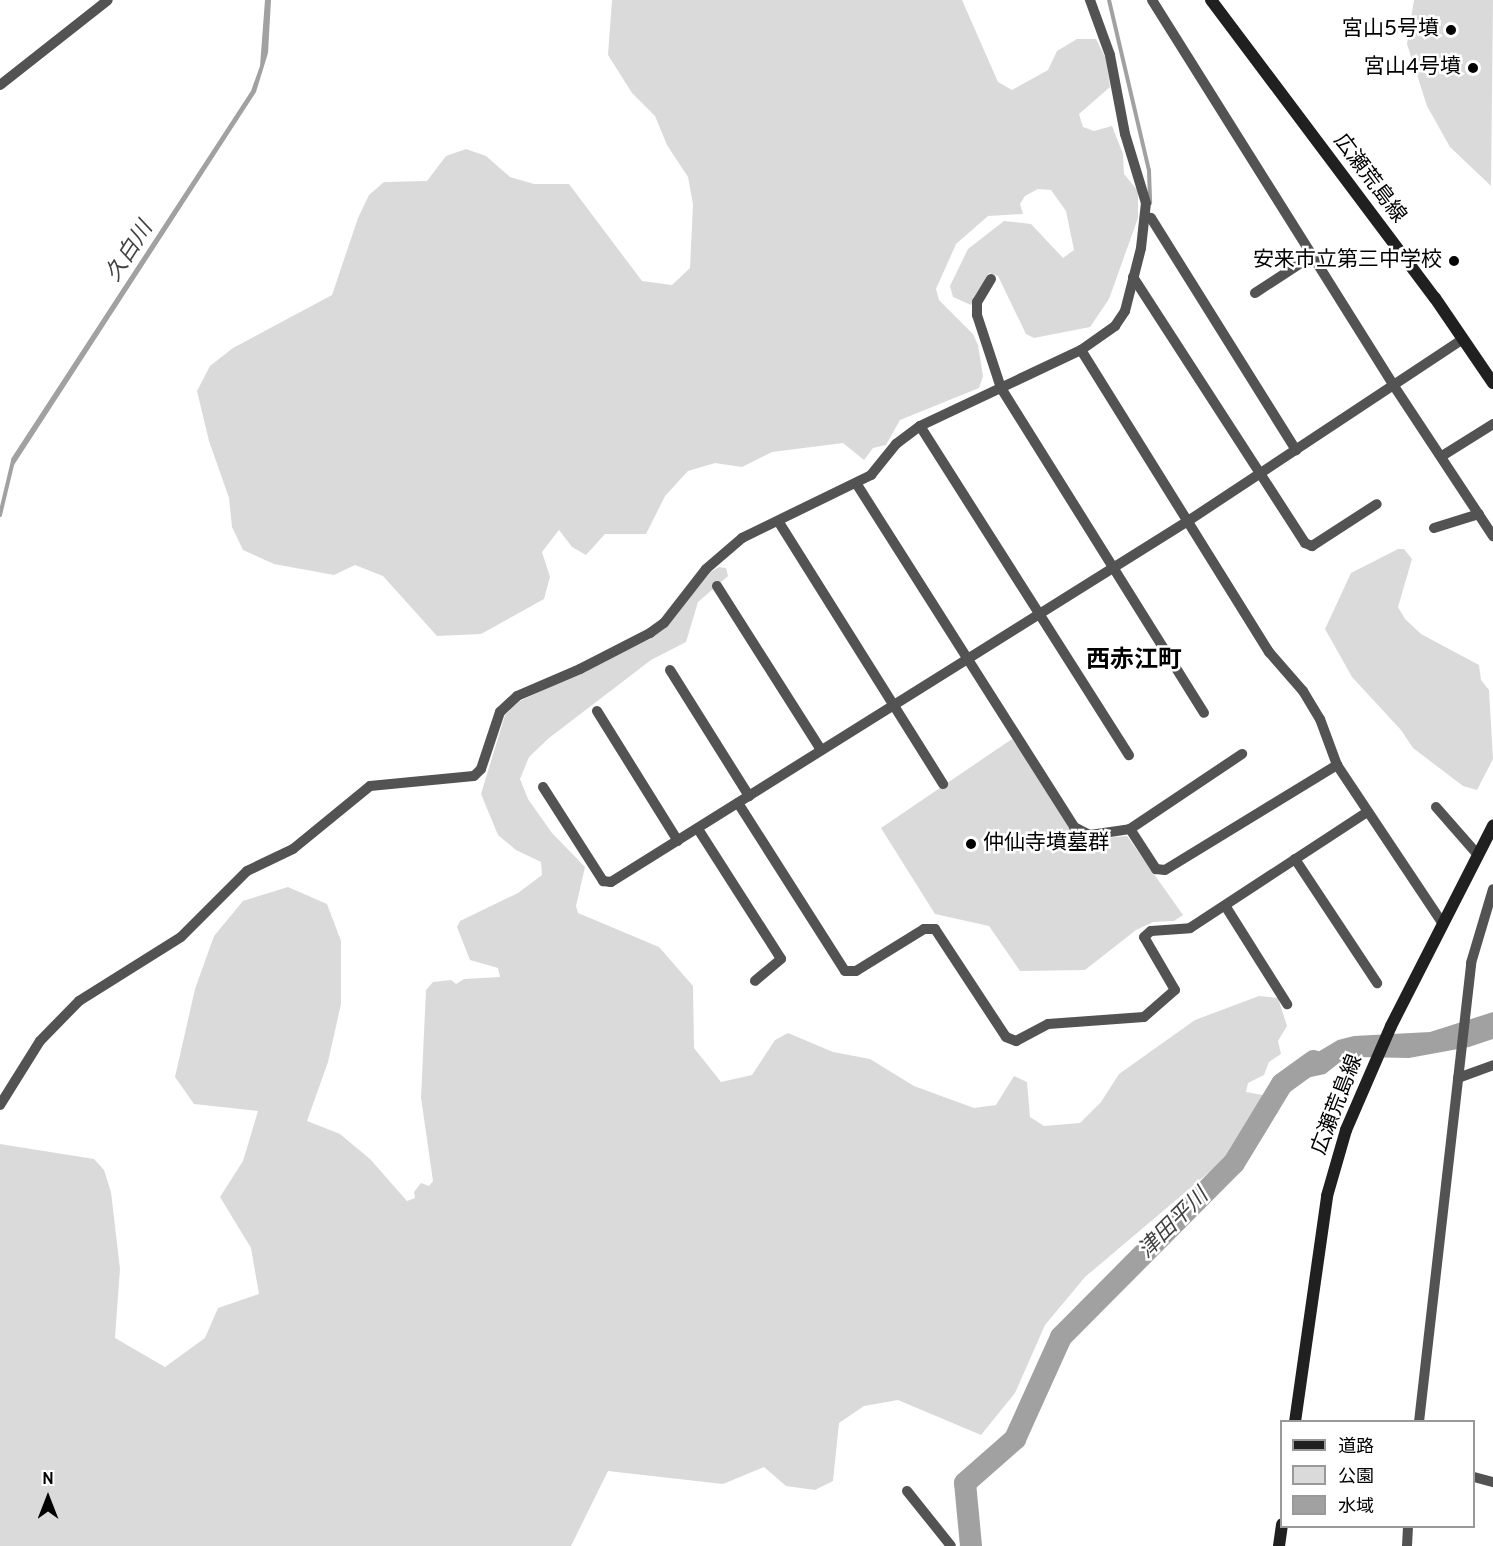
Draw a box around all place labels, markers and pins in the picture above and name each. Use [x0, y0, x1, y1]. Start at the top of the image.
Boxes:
place label: 宮山5号墳 [1342, 17, 1439, 43]
marker: 宮山5号墳 [1444, 23, 1458, 37]
place label: 宮山4号墳 [1364, 55, 1461, 81]
marker: 宮山4号墳 [1466, 61, 1480, 75]
place label: 安来市立第三中学校 [1253, 248, 1442, 274]
marker: 安来市立第三中学校 [1447, 254, 1461, 268]
place label: 仲仙寺墳墓群 [983, 831, 1109, 857]
marker: 仲仙寺墳墓群 [964, 837, 978, 851]

